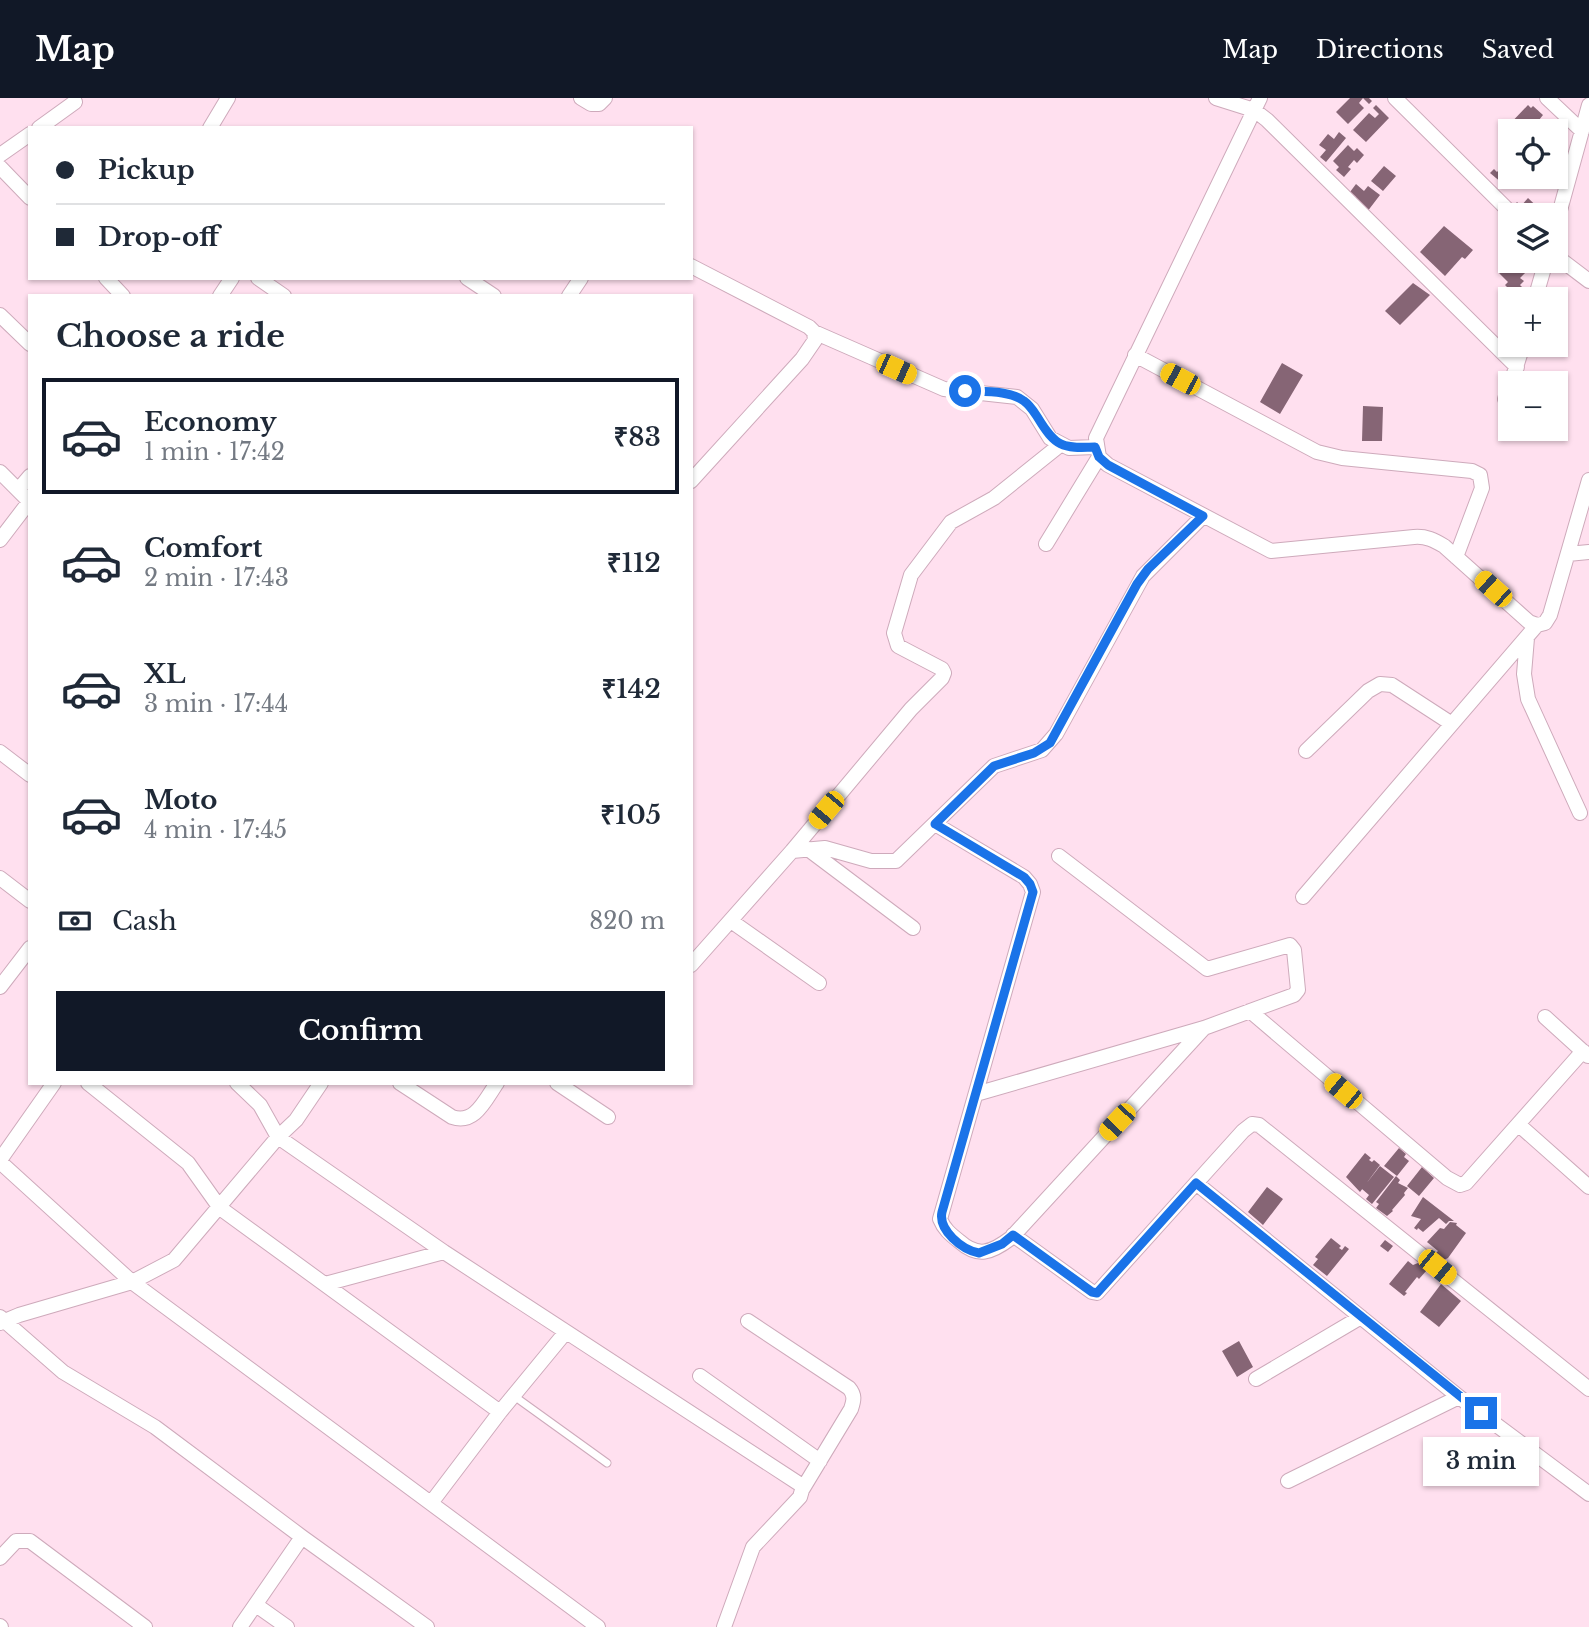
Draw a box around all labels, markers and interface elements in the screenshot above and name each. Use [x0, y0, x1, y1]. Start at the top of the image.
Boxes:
text: Map [35, 29, 115, 70]
text: Map [1222, 35, 1278, 64]
text: Directions [1316, 35, 1444, 64]
text: Saved [1482, 35, 1554, 64]
map controls [1498, 119, 1568, 441]
button: locate [1498, 119, 1568, 189]
text: Pickup [98, 154, 195, 186]
button: layers [1498, 203, 1568, 273]
text: Drop-off [98, 221, 219, 253]
button: + [1498, 287, 1568, 357]
text: Choose a ride [56, 316, 285, 356]
car [873, 351, 920, 387]
car [1157, 360, 1204, 398]
button: − [1498, 371, 1568, 441]
route start [949, 375, 981, 407]
icon: car [60, 405, 123, 468]
text: Economy [144, 406, 277, 438]
text: ₹83 [613, 421, 661, 453]
text: 1 min · 17:42 [144, 438, 285, 466]
icon: car [60, 531, 123, 594]
text: Comfort [144, 532, 262, 564]
text: ₹112 [607, 547, 661, 579]
text: 2 min · 17:43 [144, 564, 289, 592]
car [1471, 567, 1516, 611]
icon: car [60, 657, 123, 720]
text: XL [144, 658, 186, 690]
text: ₹142 [601, 673, 661, 705]
text: 3 min · 17:44 [144, 690, 288, 718]
icon: car [60, 783, 123, 846]
text: Moto [144, 784, 217, 816]
car [805, 787, 848, 833]
text: ₹105 [600, 799, 661, 831]
text: 4 min · 17:45 [144, 816, 287, 844]
icon: cash [56, 902, 94, 940]
text: Cash [112, 905, 177, 937]
text: 820 m [589, 907, 665, 935]
button: Confirm [56, 991, 665, 1071]
car [1321, 1069, 1366, 1113]
car [1095, 1099, 1140, 1145]
car [1415, 1246, 1460, 1288]
route end [1465, 1397, 1497, 1429]
callout: 3 min [1423, 1438, 1539, 1486]
text: 3 min [1446, 1447, 1516, 1475]

